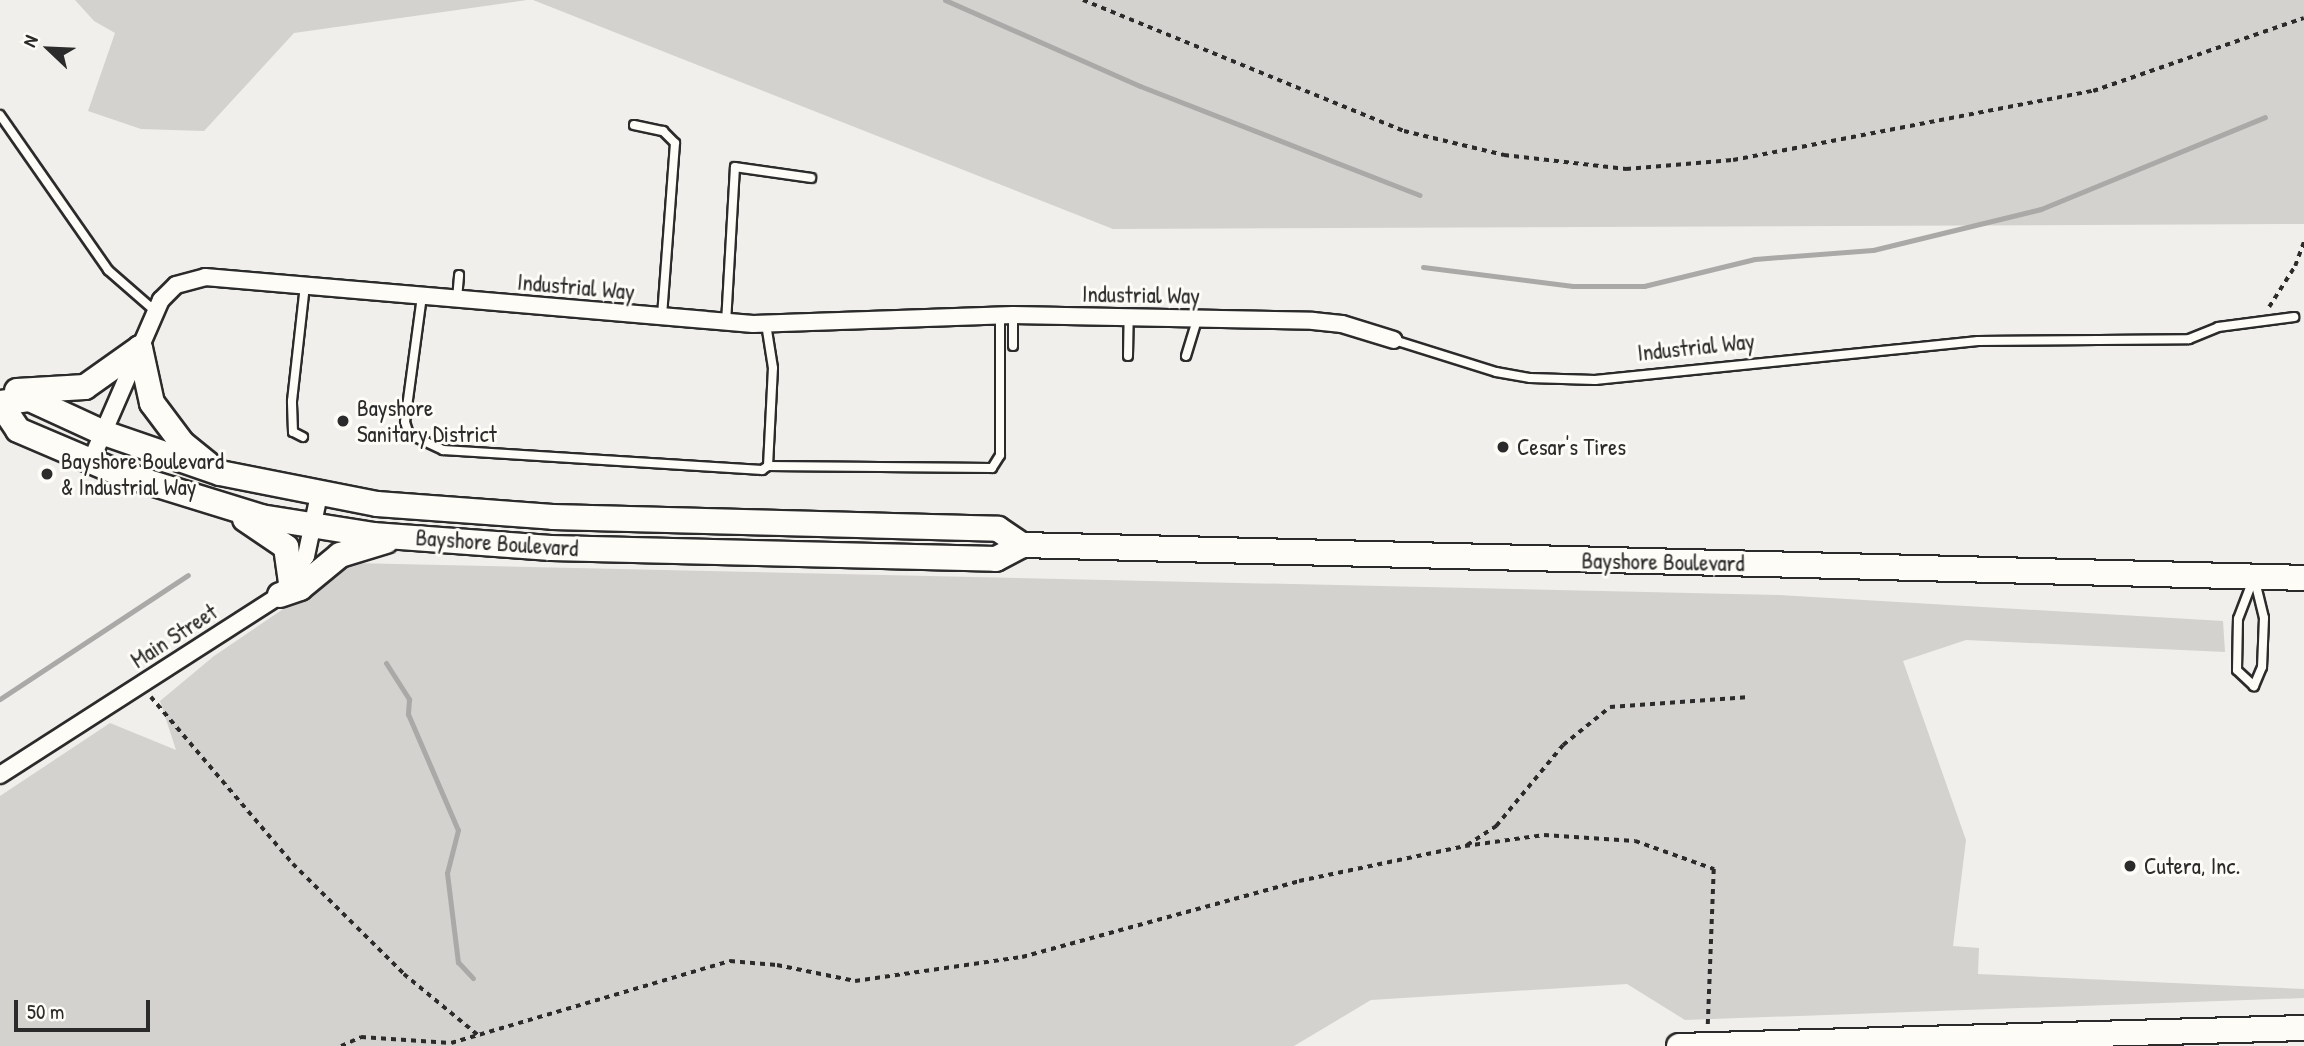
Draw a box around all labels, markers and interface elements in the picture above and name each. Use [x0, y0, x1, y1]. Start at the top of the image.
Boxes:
north arrow [14, 14, 84, 84]
text: N [16, 31, 44, 51]
street label: Industrial Way [516, 268, 636, 306]
street label: Industrial Way [1082, 280, 1200, 310]
street label: Industrial Way [1636, 327, 1756, 367]
place label: Bayshore Sanitary District [357, 394, 497, 448]
marker: Bayshore Sanitary District [335, 413, 351, 429]
place label: Cesar's Tires [1517, 433, 1626, 461]
marker: Cesar's Tires [1495, 439, 1511, 455]
place label: Bayshore Boulevard & Industrial Way [61, 447, 224, 501]
marker: Bayshore Boulevard & Industrial Way [39, 466, 55, 482]
street label: Bayshore Boulevard [415, 524, 579, 562]
street label: Bayshore Boulevard [1581, 547, 1745, 577]
street label: Main Street [126, 598, 222, 674]
place label: Cutera, Inc. [2144, 852, 2240, 880]
marker: Cutera, Inc. [2122, 858, 2138, 874]
scale bar [18, 986, 154, 1030]
text: 50 m [27, 997, 64, 1026]

